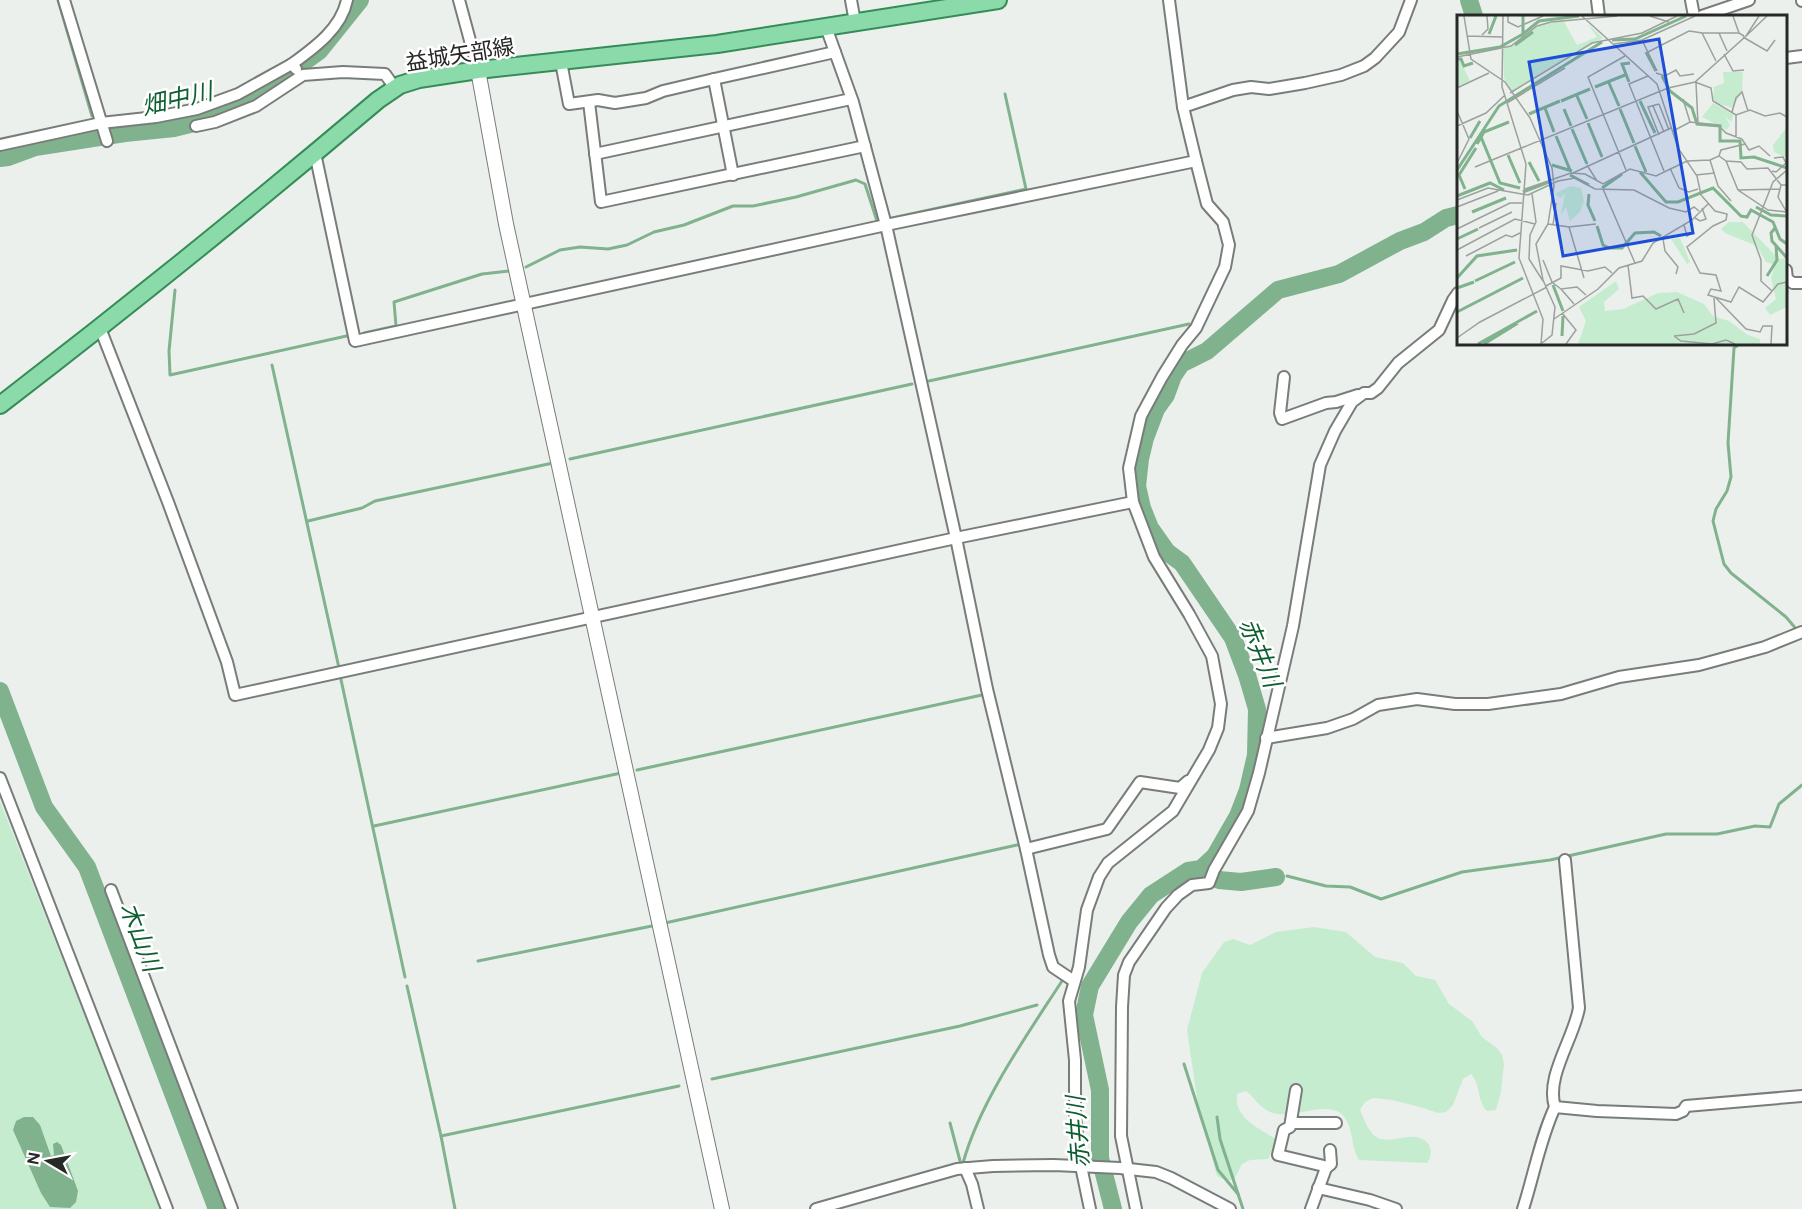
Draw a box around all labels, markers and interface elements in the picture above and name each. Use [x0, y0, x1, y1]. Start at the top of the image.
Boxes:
inset map [1457, 15, 1787, 345]
street label: 益城矢部線 [404, 33, 517, 76]
water label: 畑中川 [139, 76, 218, 121]
water label: 赤井川 [1234, 614, 1289, 694]
water label: 木山川 [114, 898, 168, 978]
water label: 赤井川 [1060, 1092, 1094, 1169]
north arrow [18, 1131, 78, 1191]
text: N [23, 1151, 44, 1166]

